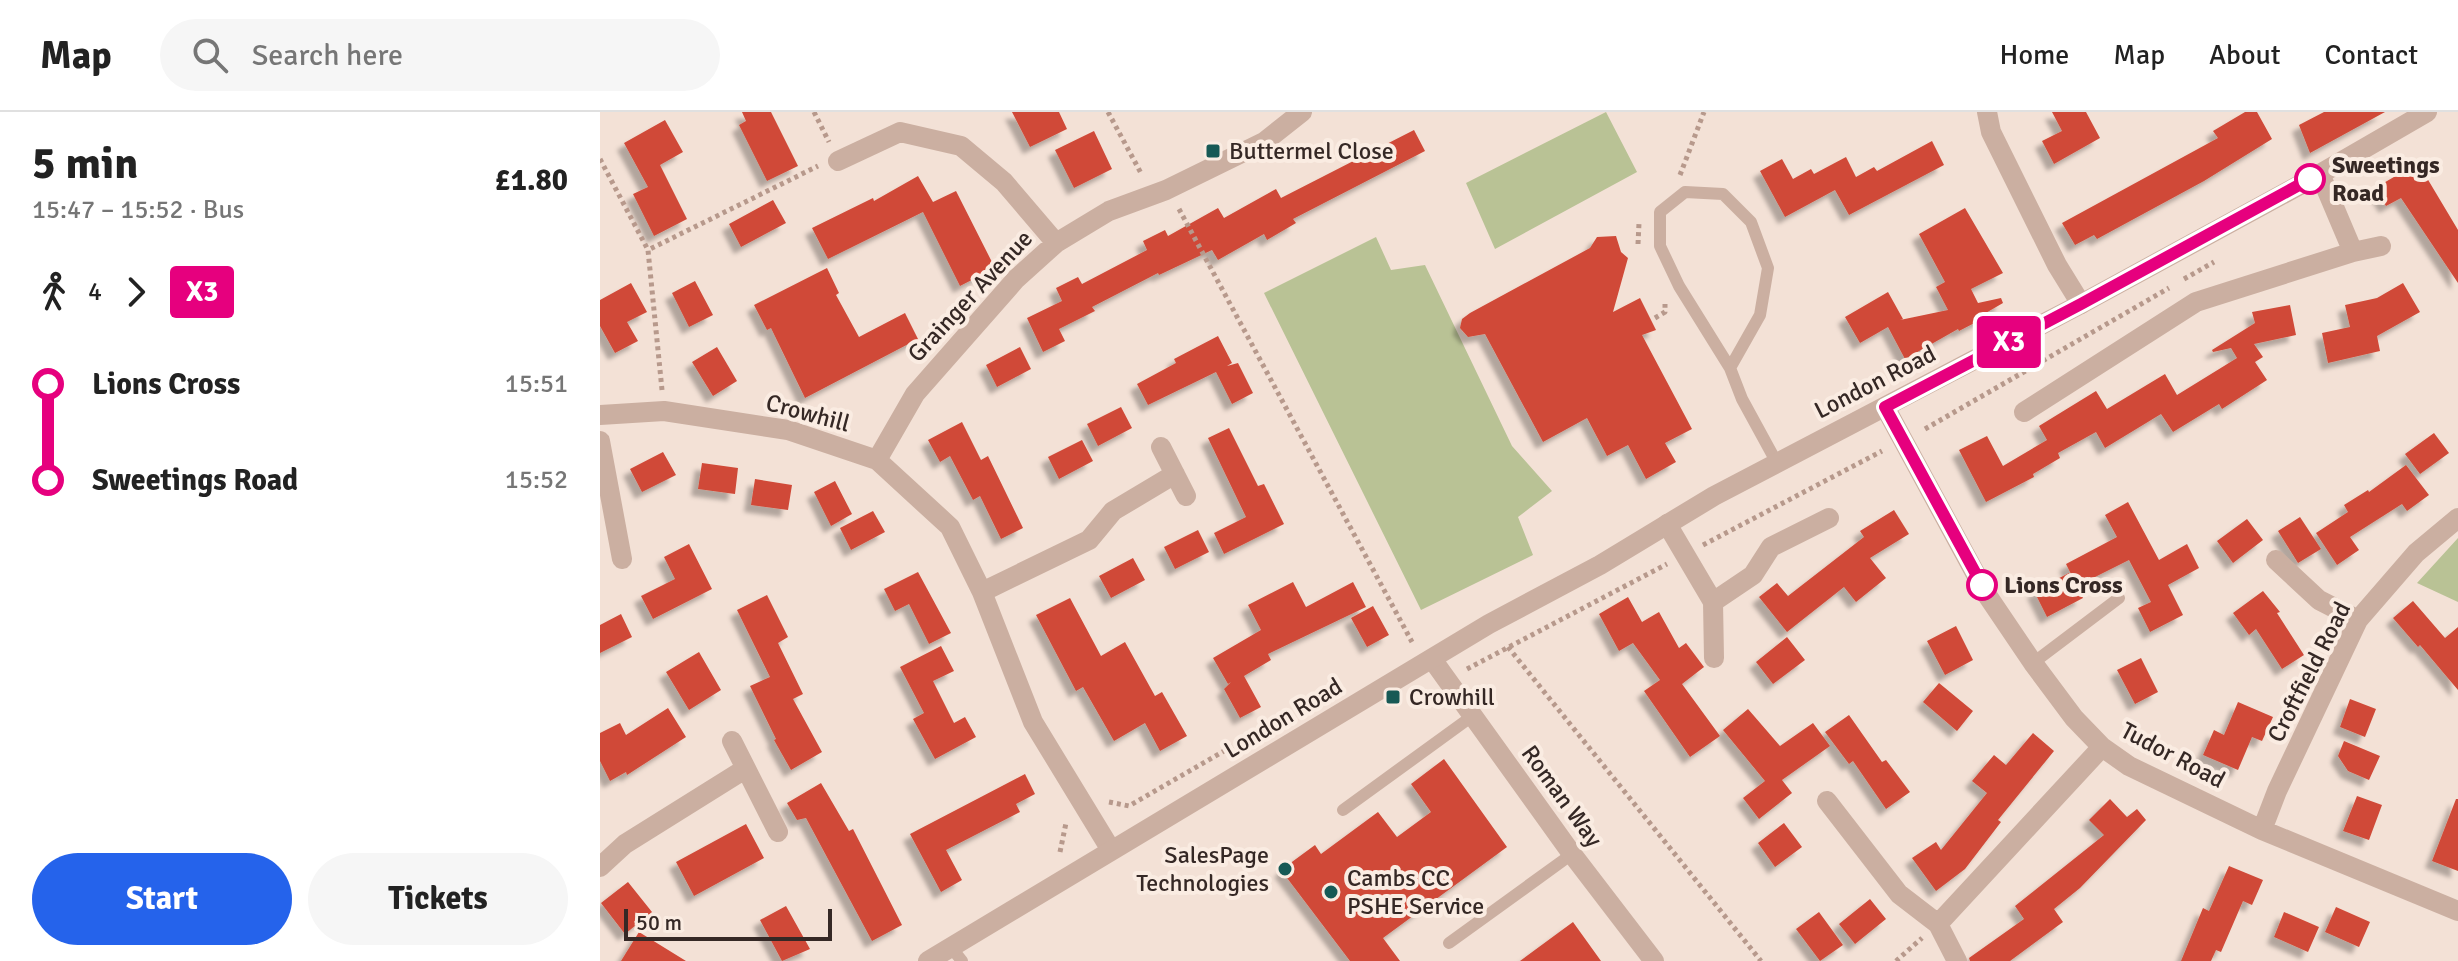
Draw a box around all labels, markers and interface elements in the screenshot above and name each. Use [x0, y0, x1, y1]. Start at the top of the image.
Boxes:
search box [160, 19, 720, 91]
text: Map [40, 32, 112, 79]
icon: search [188, 33, 232, 77]
text: Search here [252, 37, 403, 74]
text: Home [2000, 38, 2069, 72]
text: Map [2113, 38, 2165, 72]
text: About [2209, 38, 2281, 72]
text: Contact [2325, 38, 2418, 72]
place label: Buttermel Close [1229, 136, 1394, 166]
text: 5 min [32, 137, 138, 191]
marker: Buttermel Close [1204, 142, 1222, 160]
place label: Sweetings Road [2332, 150, 2440, 208]
text: £1.80 [495, 162, 568, 199]
marker: Sweetings Road [2295, 164, 2325, 194]
text: 15:47 – 15:52 · Bus [32, 194, 244, 226]
street label: Grainger Avenue [901, 224, 1039, 368]
icon: walk [32, 270, 76, 314]
icon: forward [114, 270, 158, 314]
text: X3 [186, 275, 218, 309]
text: 4 [88, 276, 102, 308]
line badge: X3 [1973, 316, 2045, 368]
text: X3 [1993, 325, 2025, 359]
street label: London Road [1809, 339, 1941, 425]
text: Lions Cross [92, 366, 240, 403]
text: 15:51 [505, 368, 568, 400]
street label: Crowhill [763, 387, 853, 439]
text: Sweetings Road [92, 462, 298, 499]
text: 15:52 [505, 464, 568, 496]
marker: Lions Cross [1967, 570, 1997, 600]
place label: Lions Cross [2004, 570, 2123, 600]
street label: Croftfield Road [2261, 597, 2357, 747]
street label: London Road [1219, 671, 1347, 765]
place label: Crowhill [1409, 682, 1495, 712]
marker: Crowhill [1384, 688, 1402, 706]
street label: Tudor Road [2116, 715, 2230, 795]
street label: Roman Way [1515, 739, 1609, 853]
place label: SalesPage Technologies [1136, 840, 1269, 898]
button: Start [32, 853, 292, 945]
button: Tickets [308, 853, 568, 945]
marker: SalesPage Technologies [1276, 860, 1294, 878]
place label: Cambs CC PSHE Service [1347, 863, 1484, 921]
marker: Cambs CC PSHE Service [1322, 883, 1340, 901]
scale bar [624, 905, 832, 941]
text: 50 m [636, 909, 682, 936]

